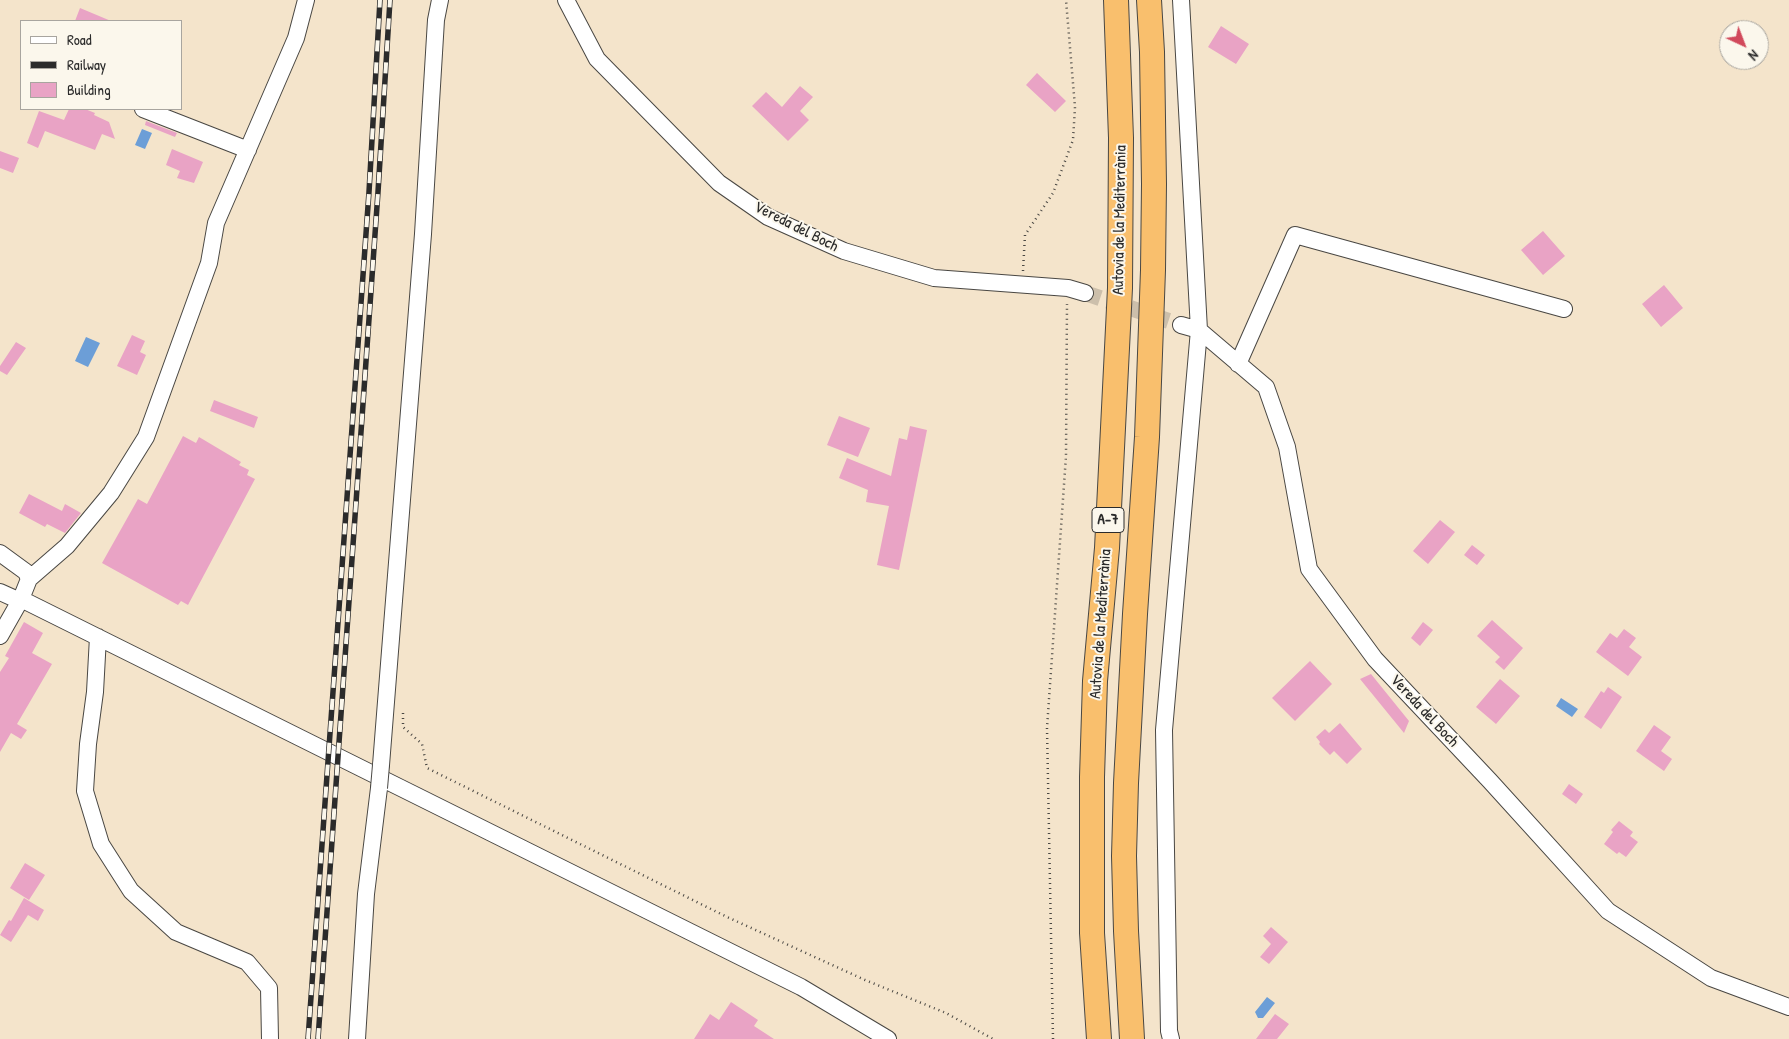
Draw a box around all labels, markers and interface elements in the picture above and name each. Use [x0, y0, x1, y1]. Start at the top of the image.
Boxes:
legend [20, 20, 182, 110]
north arrow [1719, 20, 1769, 70]
text: Road [67, 29, 92, 50]
text: N [1745, 46, 1763, 65]
text: Railway [67, 54, 106, 75]
text: Building [67, 79, 111, 100]
street label: Autovia de la Mediterrània [1109, 145, 1131, 295]
street label: Vereda del Boch [751, 198, 841, 256]
road number: A-7 [1092, 508, 1124, 532]
street label: Autovia de la Mediterrània [1086, 549, 1116, 699]
street label: Vereda del Boch [1386, 671, 1462, 751]

